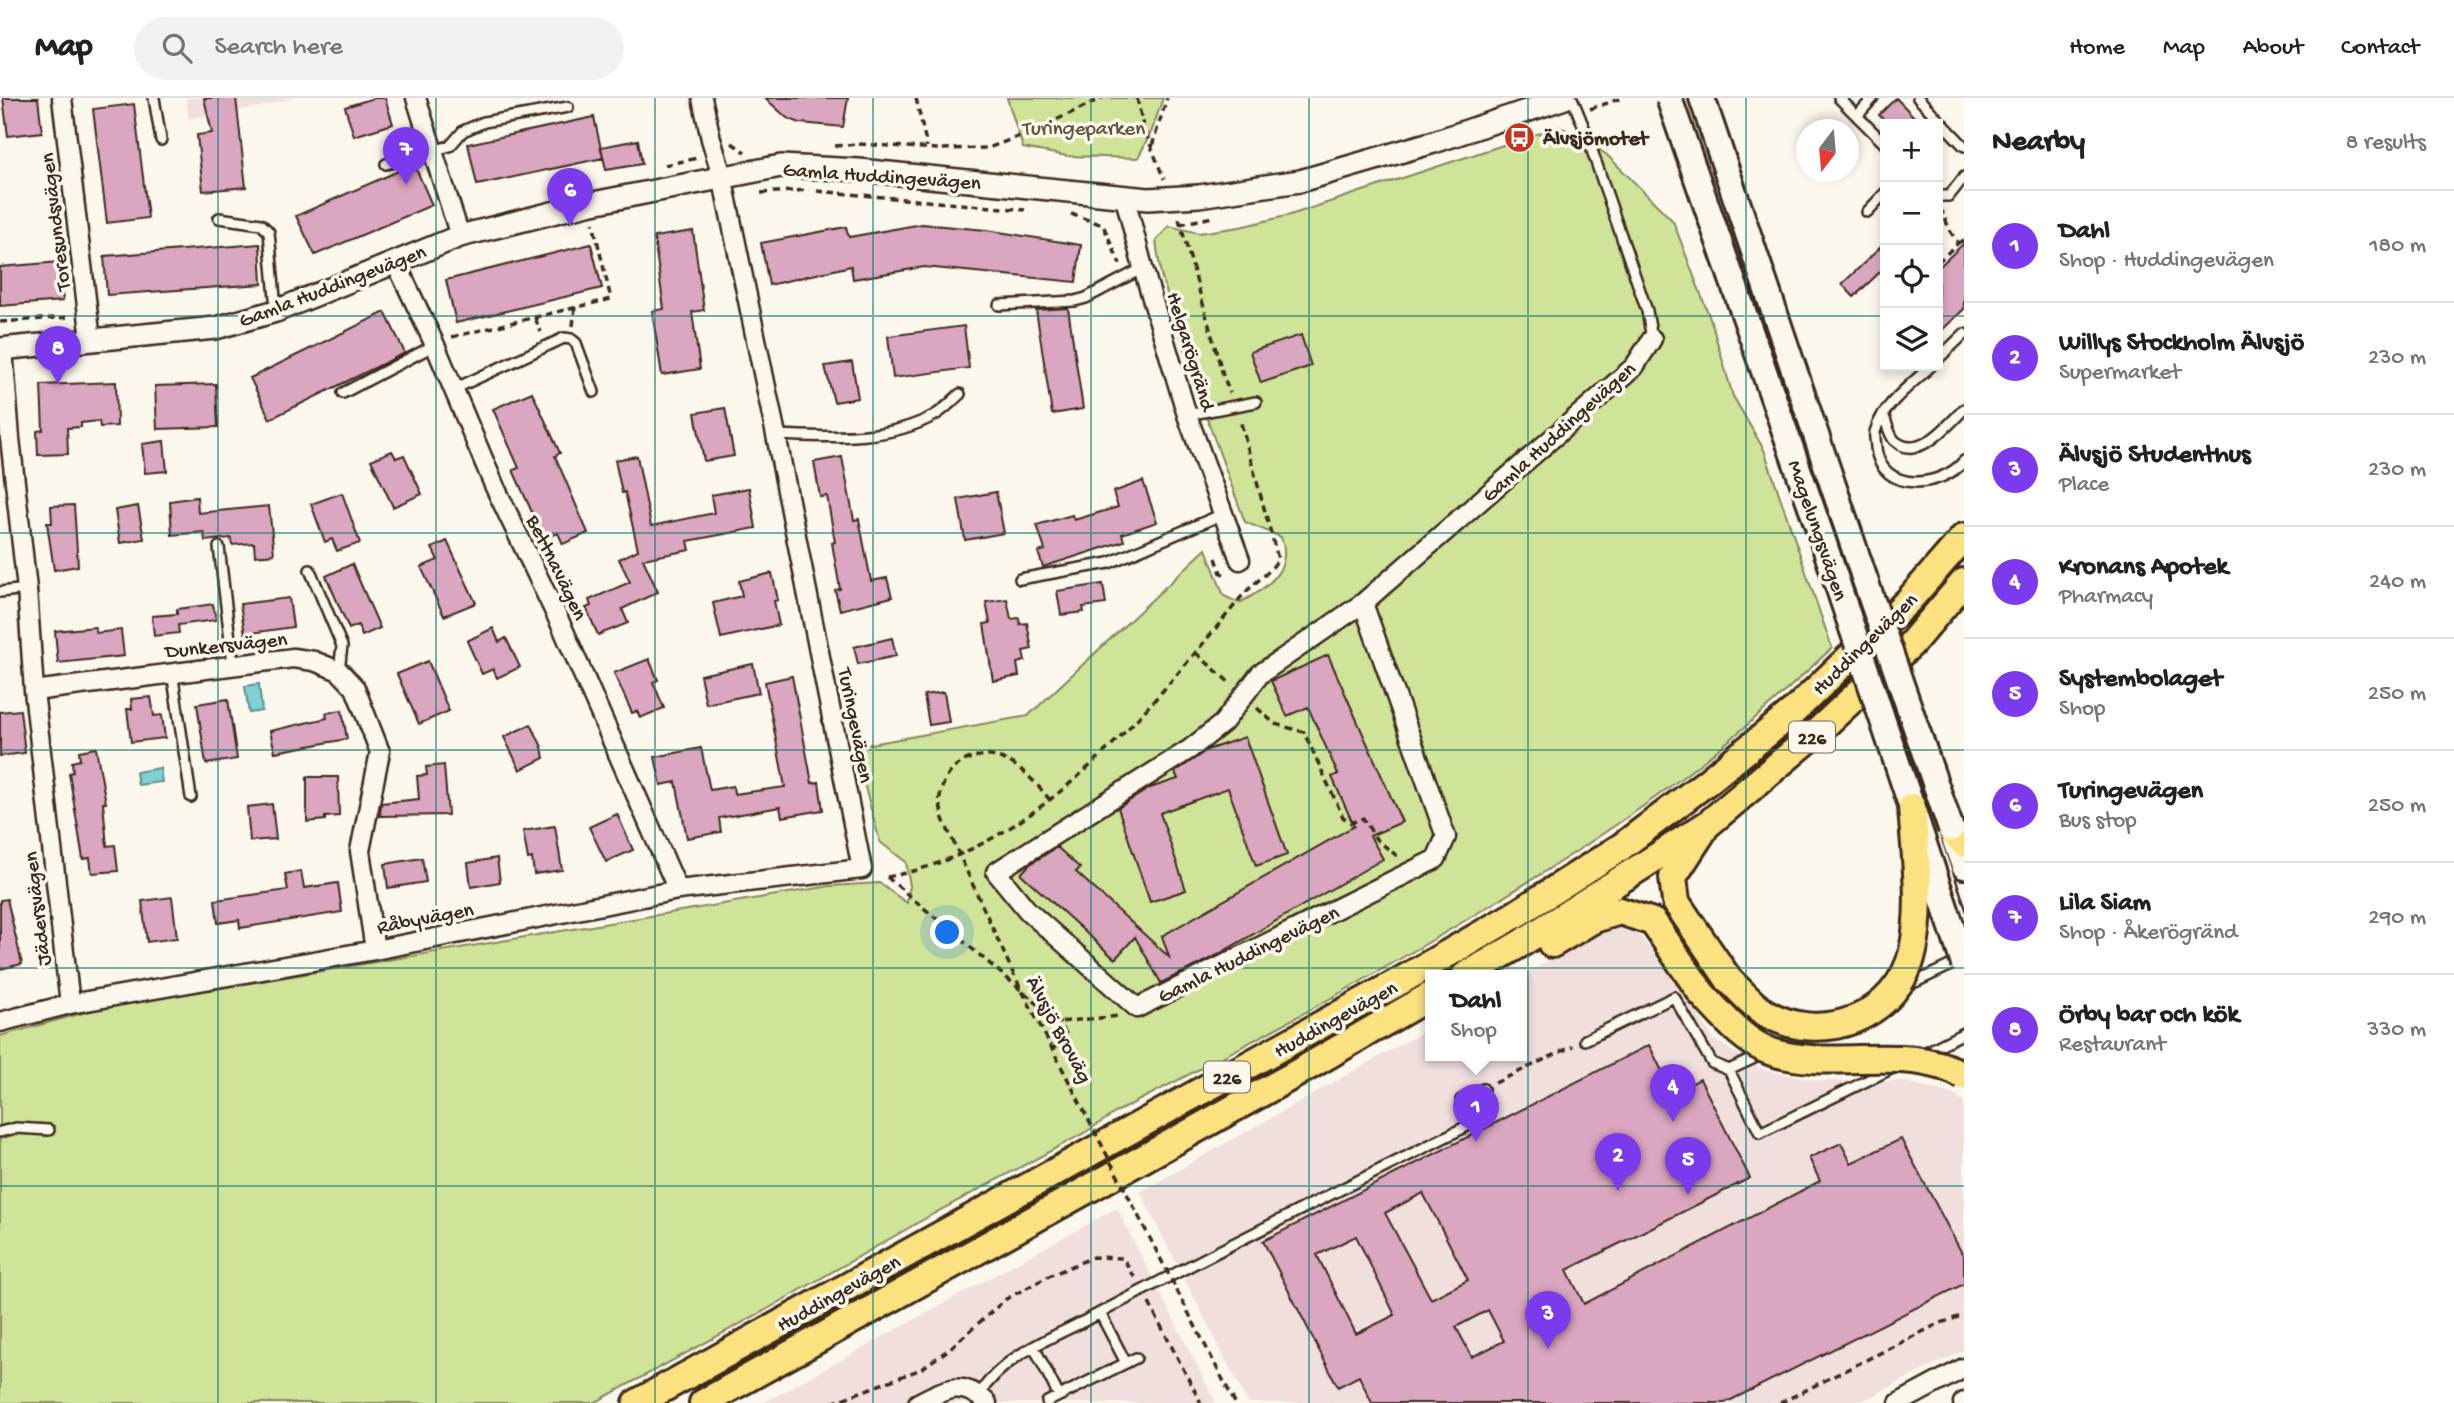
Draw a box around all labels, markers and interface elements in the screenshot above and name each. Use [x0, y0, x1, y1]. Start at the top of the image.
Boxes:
search box [134, 17, 624, 80]
text: Map [35, 29, 92, 67]
icon: search [158, 29, 196, 67]
text: Search here [214, 33, 343, 64]
text: Home [2069, 34, 2125, 63]
text: Map [2163, 34, 2205, 63]
text: About [2243, 34, 2303, 63]
text: Contact [2341, 34, 2419, 63]
park label: Turingeparken [1022, 118, 1145, 143]
north arrow [1796, 119, 1859, 182]
map controls [1880, 119, 1943, 371]
button: + [1880, 119, 1943, 182]
bus stop icon: Älvsjömotet [1503, 120, 1537, 154]
text: Nearby [1992, 126, 2085, 161]
pin: 7 [383, 127, 429, 185]
place label: Älvsjömotet [1542, 128, 1650, 153]
text: 8 results [2346, 130, 2426, 157]
street label: Toresundsvägen [37, 151, 78, 293]
street label: Gamla Huddingevägen [782, 159, 982, 198]
pin: 6 [547, 168, 593, 226]
button: − [1880, 182, 1943, 245]
text: Dahl [2059, 217, 2110, 248]
text: 1 [2010, 233, 2020, 260]
text: 180 m [2369, 233, 2426, 260]
street label: Gamla Huddingevägen [236, 241, 430, 336]
button: locate [1880, 245, 1943, 308]
text: Shop · Huddingevägen [2059, 248, 2274, 275]
street label: Helgarögränd [1159, 290, 1219, 416]
button: layers [1880, 308, 1943, 371]
pin: 8 [35, 326, 81, 384]
text: Willys Stockholm Älvsjö [2059, 329, 2304, 360]
text: 2 [2009, 345, 2021, 372]
text: 230 m [2368, 345, 2426, 372]
street label: Gamla Huddingevägen [1478, 358, 1642, 509]
text: Supermarket [2059, 360, 2181, 387]
text: Älvsjö Studenthus [2059, 441, 2251, 472]
text: 3 [2009, 457, 2021, 484]
text: 230 m [2368, 457, 2426, 484]
street label: Magelungsvägen [1780, 458, 1851, 605]
text: Place [2059, 472, 2109, 499]
street label: Bettnavägen [518, 511, 591, 625]
text: Kronans Apotek [2059, 553, 2228, 584]
text: 4 [2010, 569, 2020, 596]
text: 240 m [2369, 569, 2426, 596]
text: Pharmacy [2059, 584, 2153, 611]
street label: Huddingevägen [1808, 589, 1925, 702]
street label: Dunkersvägen [162, 629, 289, 667]
street label: Turingevägen [830, 665, 877, 785]
text: Systembolaget [2059, 665, 2222, 696]
text: 5 [2009, 681, 2021, 708]
text: 250 m [2368, 681, 2426, 708]
text: Shop [2059, 696, 2105, 723]
road number: 226 [1789, 722, 1835, 752]
text: Turingevägen [2059, 777, 2203, 808]
text: 6 [2009, 793, 2021, 820]
text: 250 m [2368, 793, 2426, 820]
text: Bus stop [2059, 808, 2137, 835]
street label: Jädersvägen [20, 850, 59, 967]
text: Lila Siam [2059, 889, 2151, 920]
street label: Råbyvägen [375, 899, 476, 942]
street label: Gamla Huddingevägen [1155, 901, 1344, 1011]
text: 7 [2009, 905, 2021, 932]
text: 290 m [2368, 905, 2426, 932]
your location [930, 915, 964, 949]
text: Shop · Åkerögränd [2059, 920, 2238, 947]
popup [1425, 970, 1527, 1061]
street label: Älvsjö Broväg [1018, 973, 1096, 1089]
street label: Huddingevägen [1271, 977, 1403, 1065]
text: Dahl [1450, 987, 1502, 1018]
text: Örby bar och kök [2059, 1001, 2239, 1032]
text: 8 [2009, 1017, 2021, 1044]
text: 330 m [2367, 1017, 2426, 1044]
text: Shop [1450, 1018, 1497, 1045]
text: Restaurant [2059, 1032, 2166, 1059]
road number: 226 [1204, 1062, 1250, 1093]
pin: 4 [1650, 1064, 1696, 1122]
pin: 1 [1453, 1084, 1499, 1142]
pin: 2 [1595, 1133, 1641, 1191]
pin: 5 [1665, 1137, 1711, 1195]
street label: Huddingevägen [774, 1251, 906, 1339]
pin: 3 [1525, 1291, 1571, 1349]

